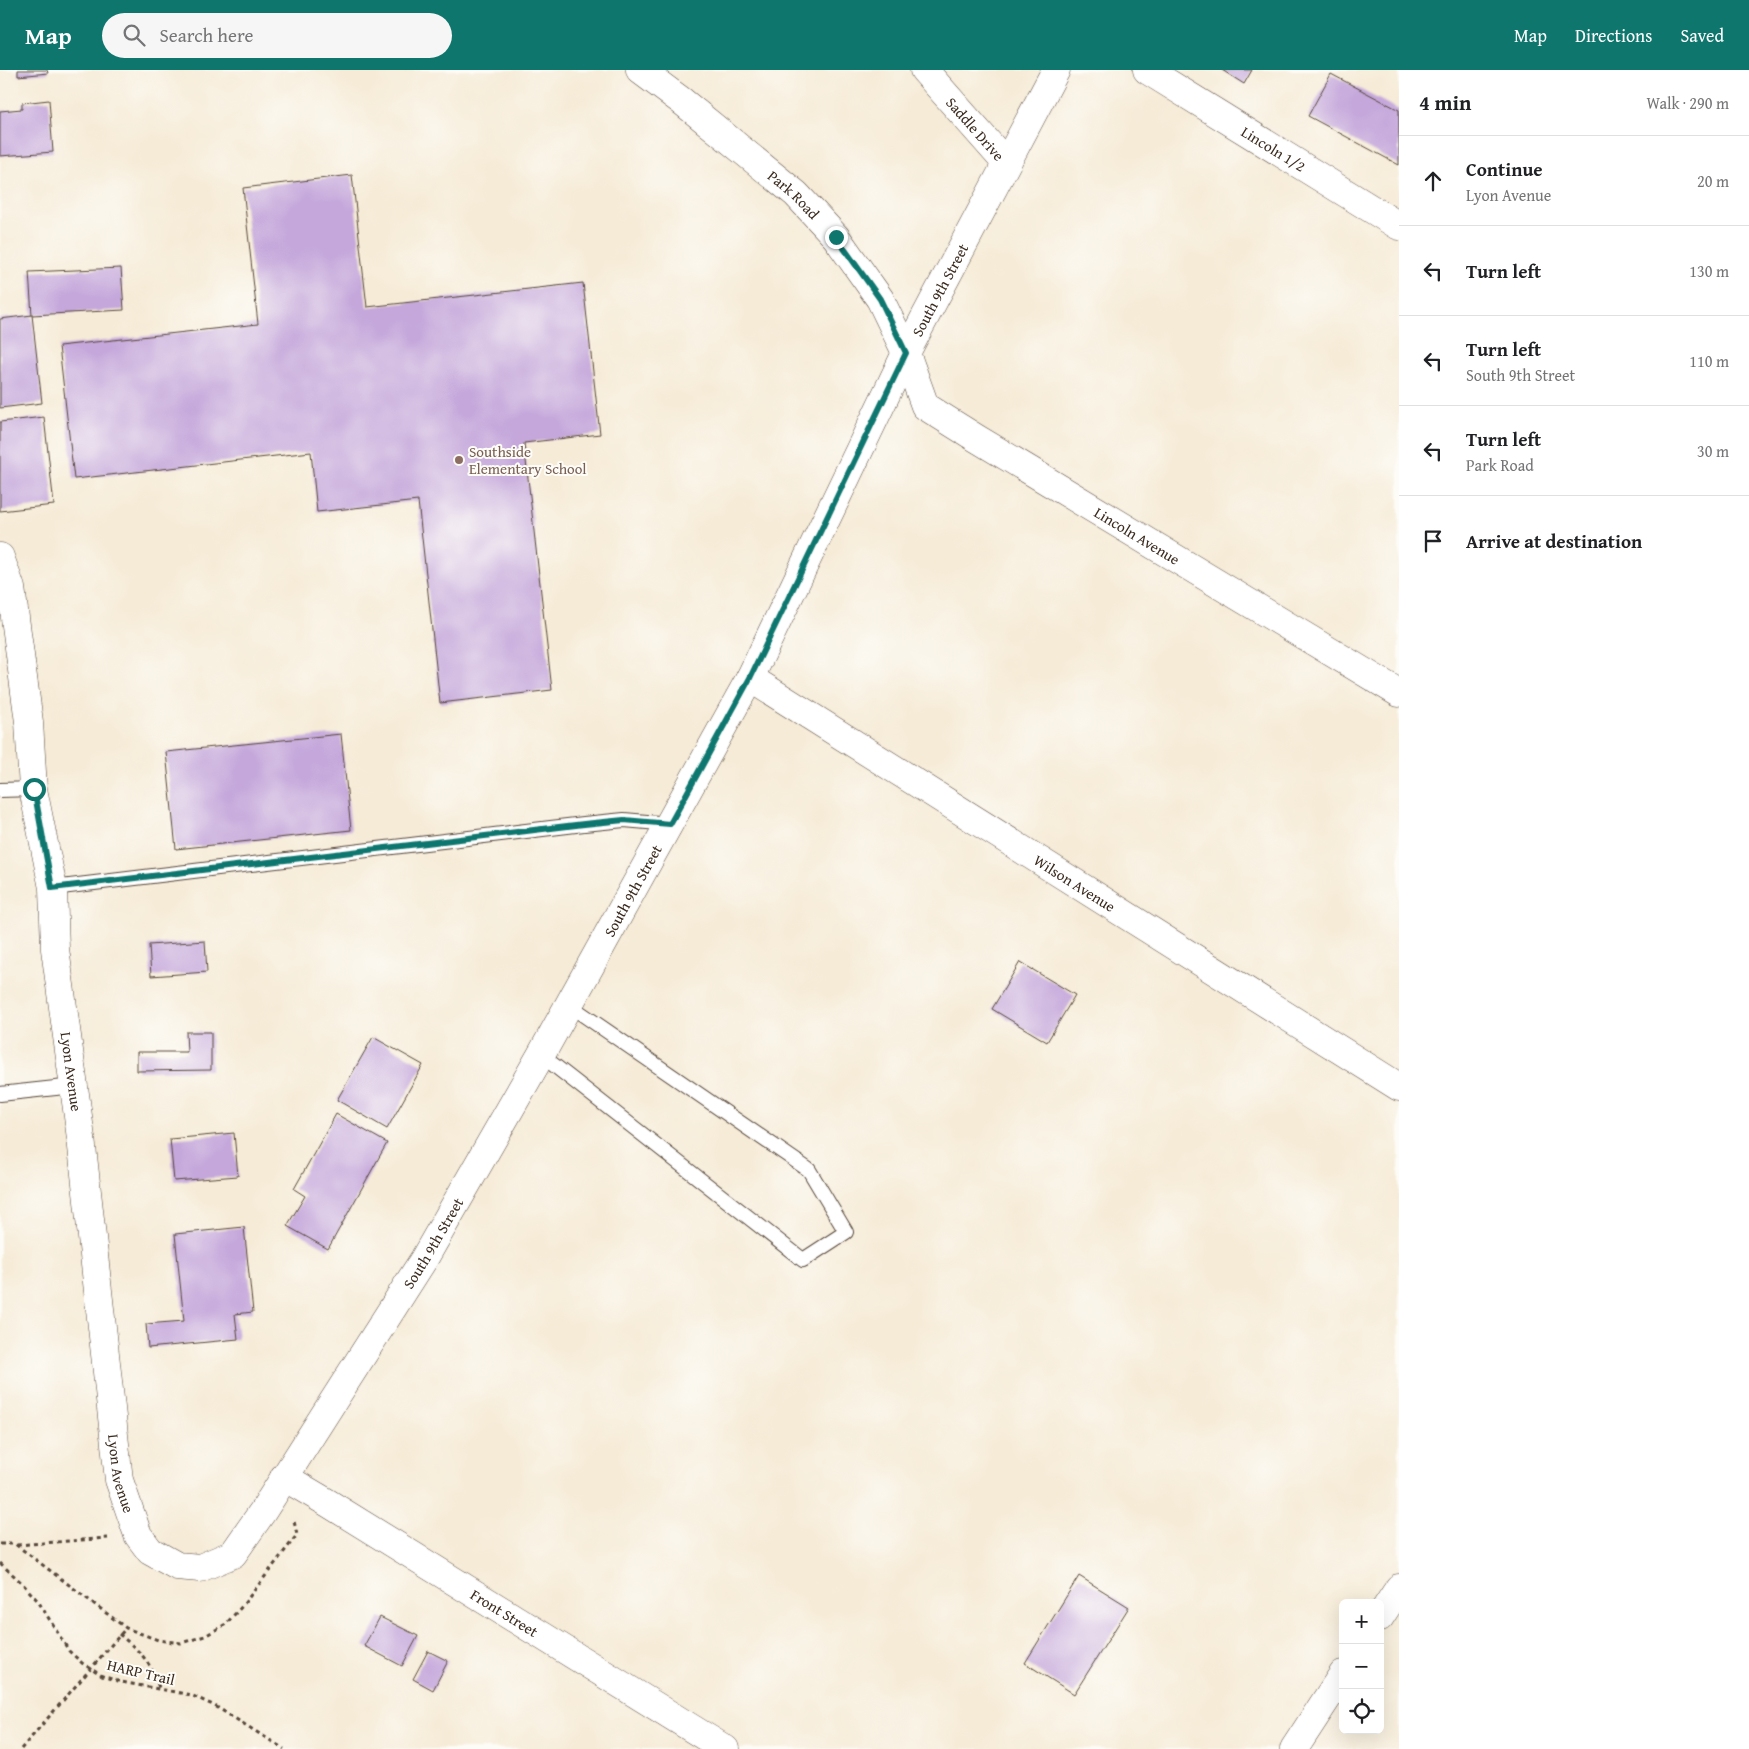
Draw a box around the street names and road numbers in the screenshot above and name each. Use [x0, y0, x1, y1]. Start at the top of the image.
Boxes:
street label: Saddle Drive [942, 92, 1009, 165]
street label: Lincoln 1/2 [1238, 121, 1310, 176]
street label: Park Road [764, 165, 824, 224]
street label: South 9th Street [906, 239, 973, 340]
street label: Lincoln Avenue [1091, 501, 1184, 569]
street label: South 9th Street [598, 840, 667, 940]
street label: Wilson Avenue [1030, 849, 1120, 916]
street label: Lyon Avenue [56, 1031, 88, 1113]
street label: South 9th Street [397, 1193, 468, 1292]
street label: Lyon Avenue [103, 1433, 140, 1515]
street label: Front Street [467, 1584, 543, 1642]
street label: HARP Trail [105, 1654, 177, 1690]

